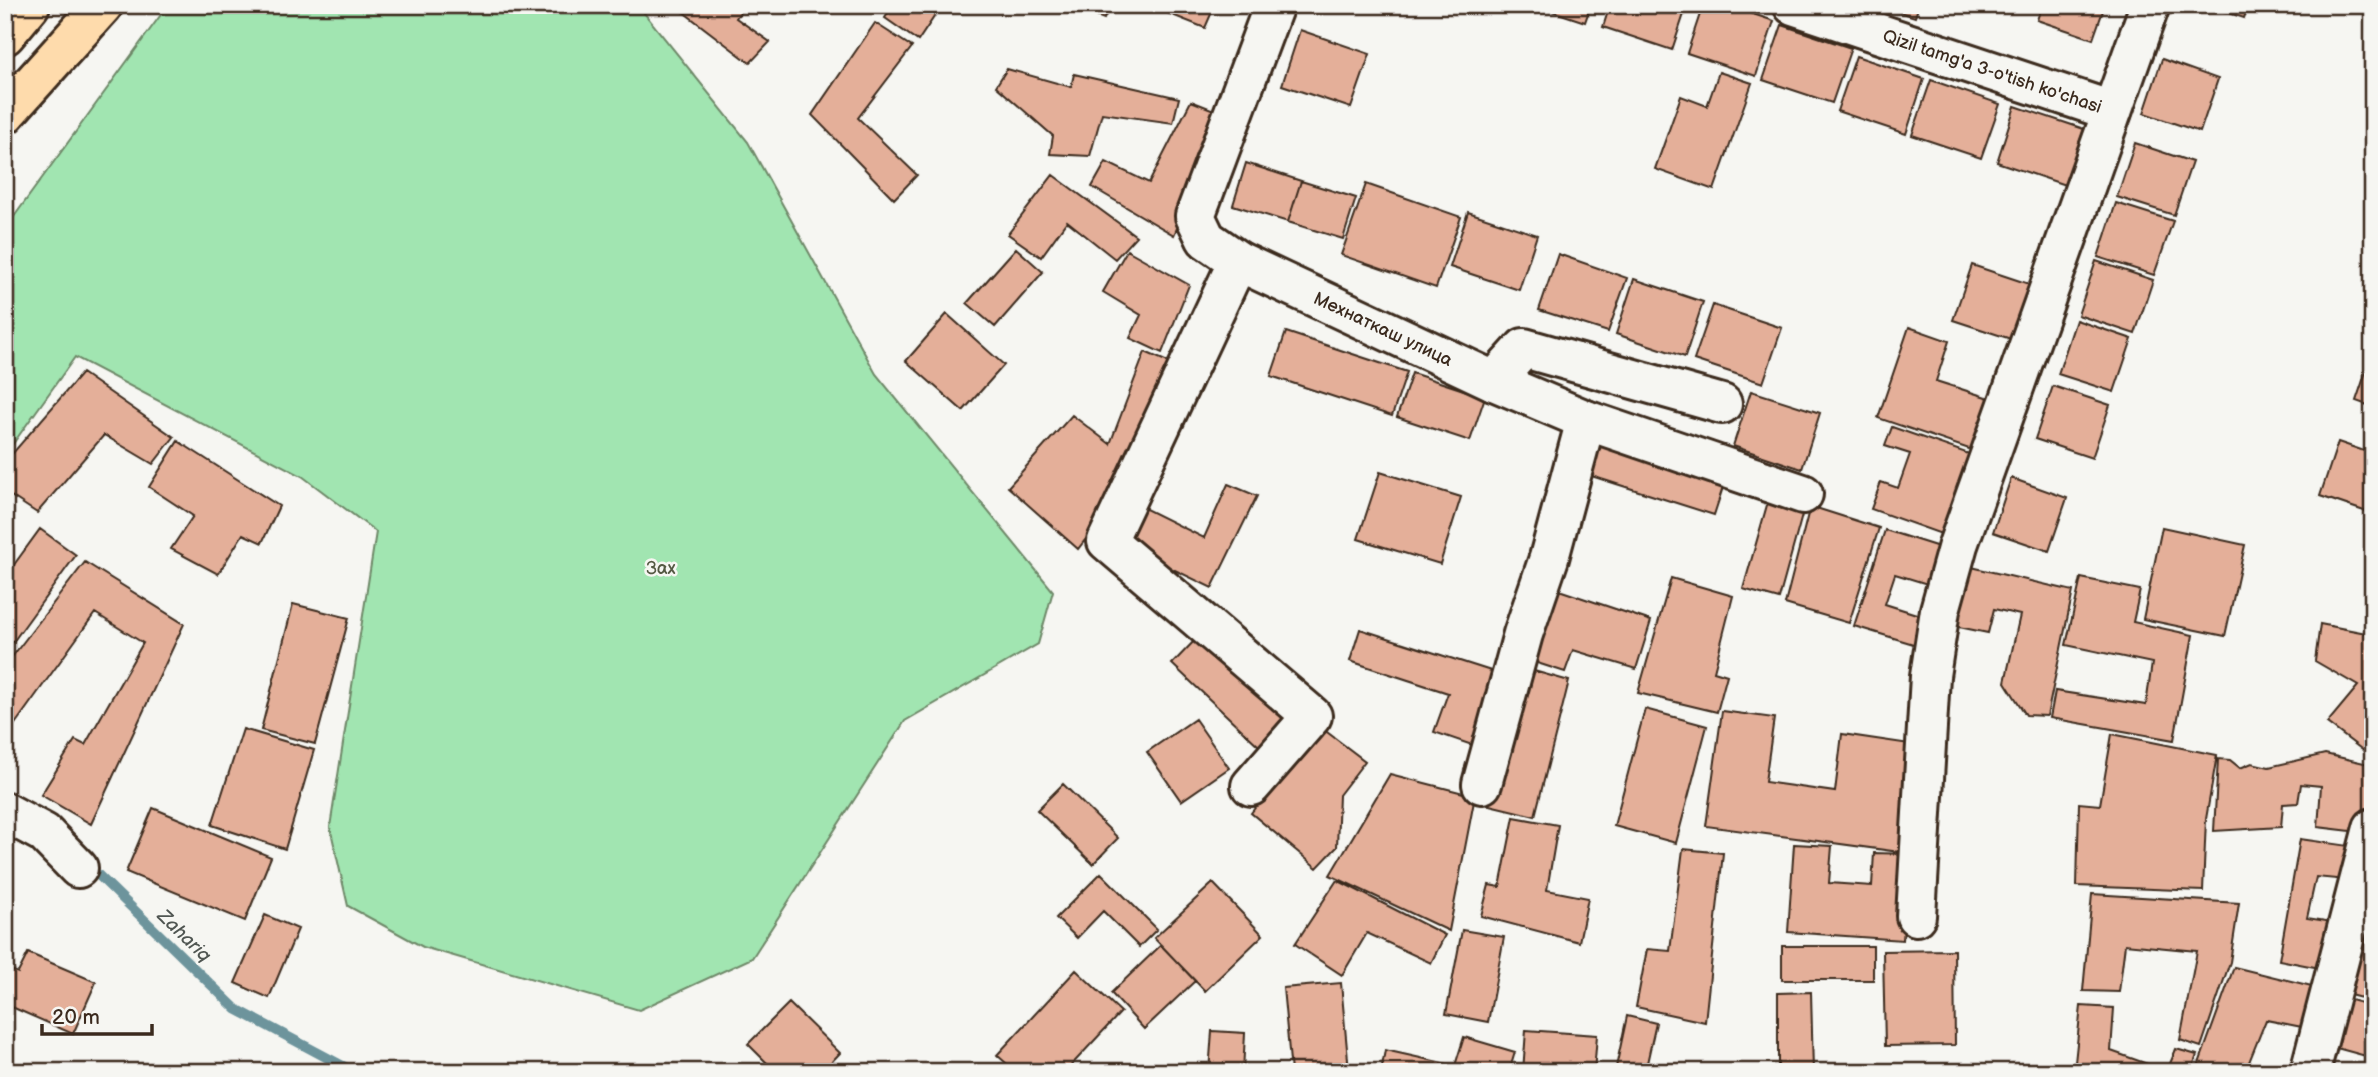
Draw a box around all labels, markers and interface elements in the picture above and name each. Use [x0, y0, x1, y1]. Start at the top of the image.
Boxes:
street label: Qizil tamg'a 3-o'tish ko'chasi [1880, 26, 2104, 118]
street label: Мехнаткаш улица [1310, 288, 1456, 371]
park label: Зах [646, 558, 676, 579]
water label: Zahariq [152, 904, 215, 967]
scale bar [42, 993, 152, 1037]
text: 20 m [52, 1005, 100, 1030]

